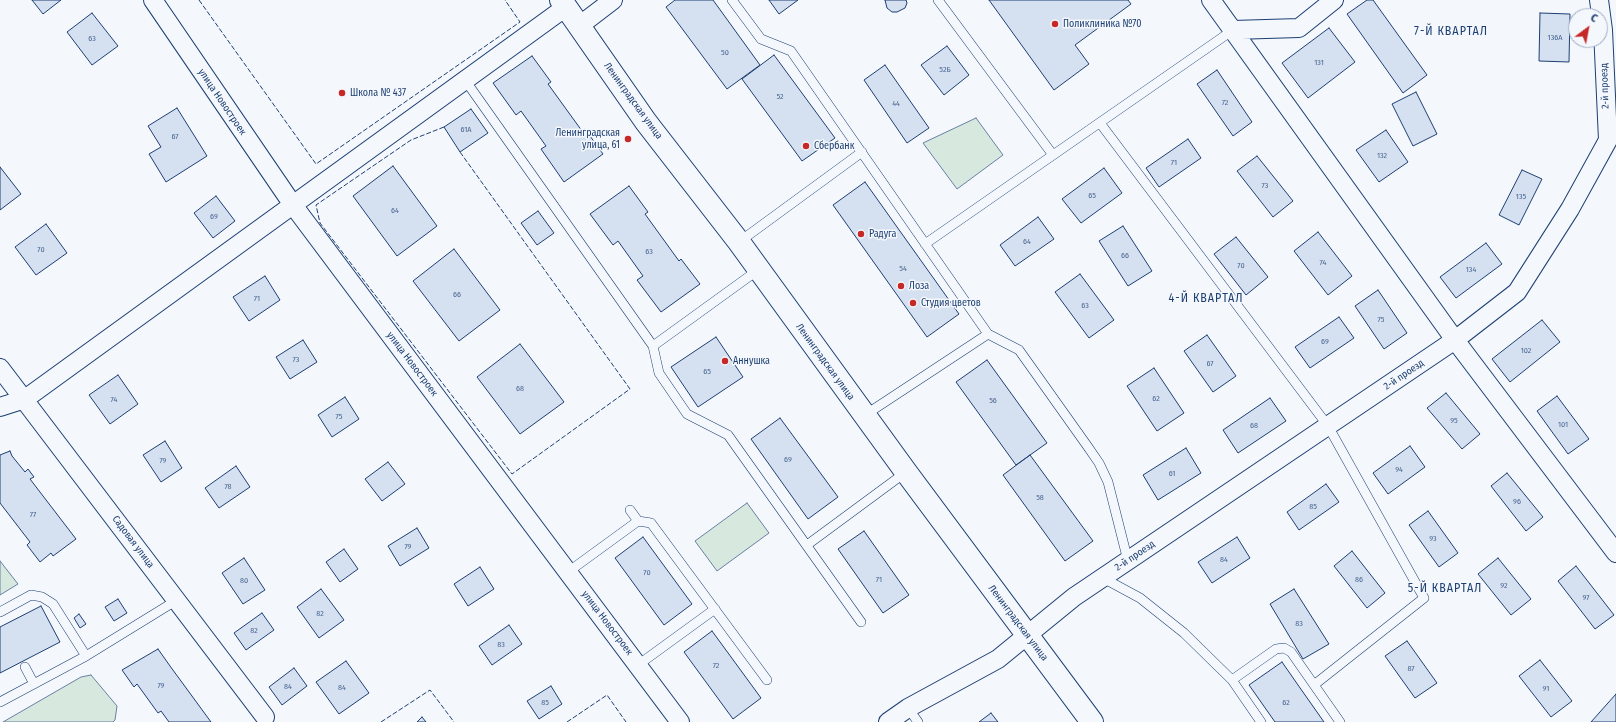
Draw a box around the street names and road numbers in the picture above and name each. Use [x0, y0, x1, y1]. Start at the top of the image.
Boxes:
street label: Ленинградская улица [601, 60, 665, 142]
street label: 2-й проезд [1598, 63, 1612, 109]
street label: улица Новостроек [195, 67, 249, 137]
street label: Ленинградская улица [793, 321, 857, 403]
street label: улица Новостроек [384, 329, 440, 399]
street label: 2-й проезд [1382, 357, 1426, 393]
street label: Садовая улица [109, 513, 157, 571]
street label: 2-й проезд [1113, 538, 1157, 574]
street label: Ленинградская улица [986, 583, 1050, 663]
street label: улица Новостроек [579, 588, 635, 658]

